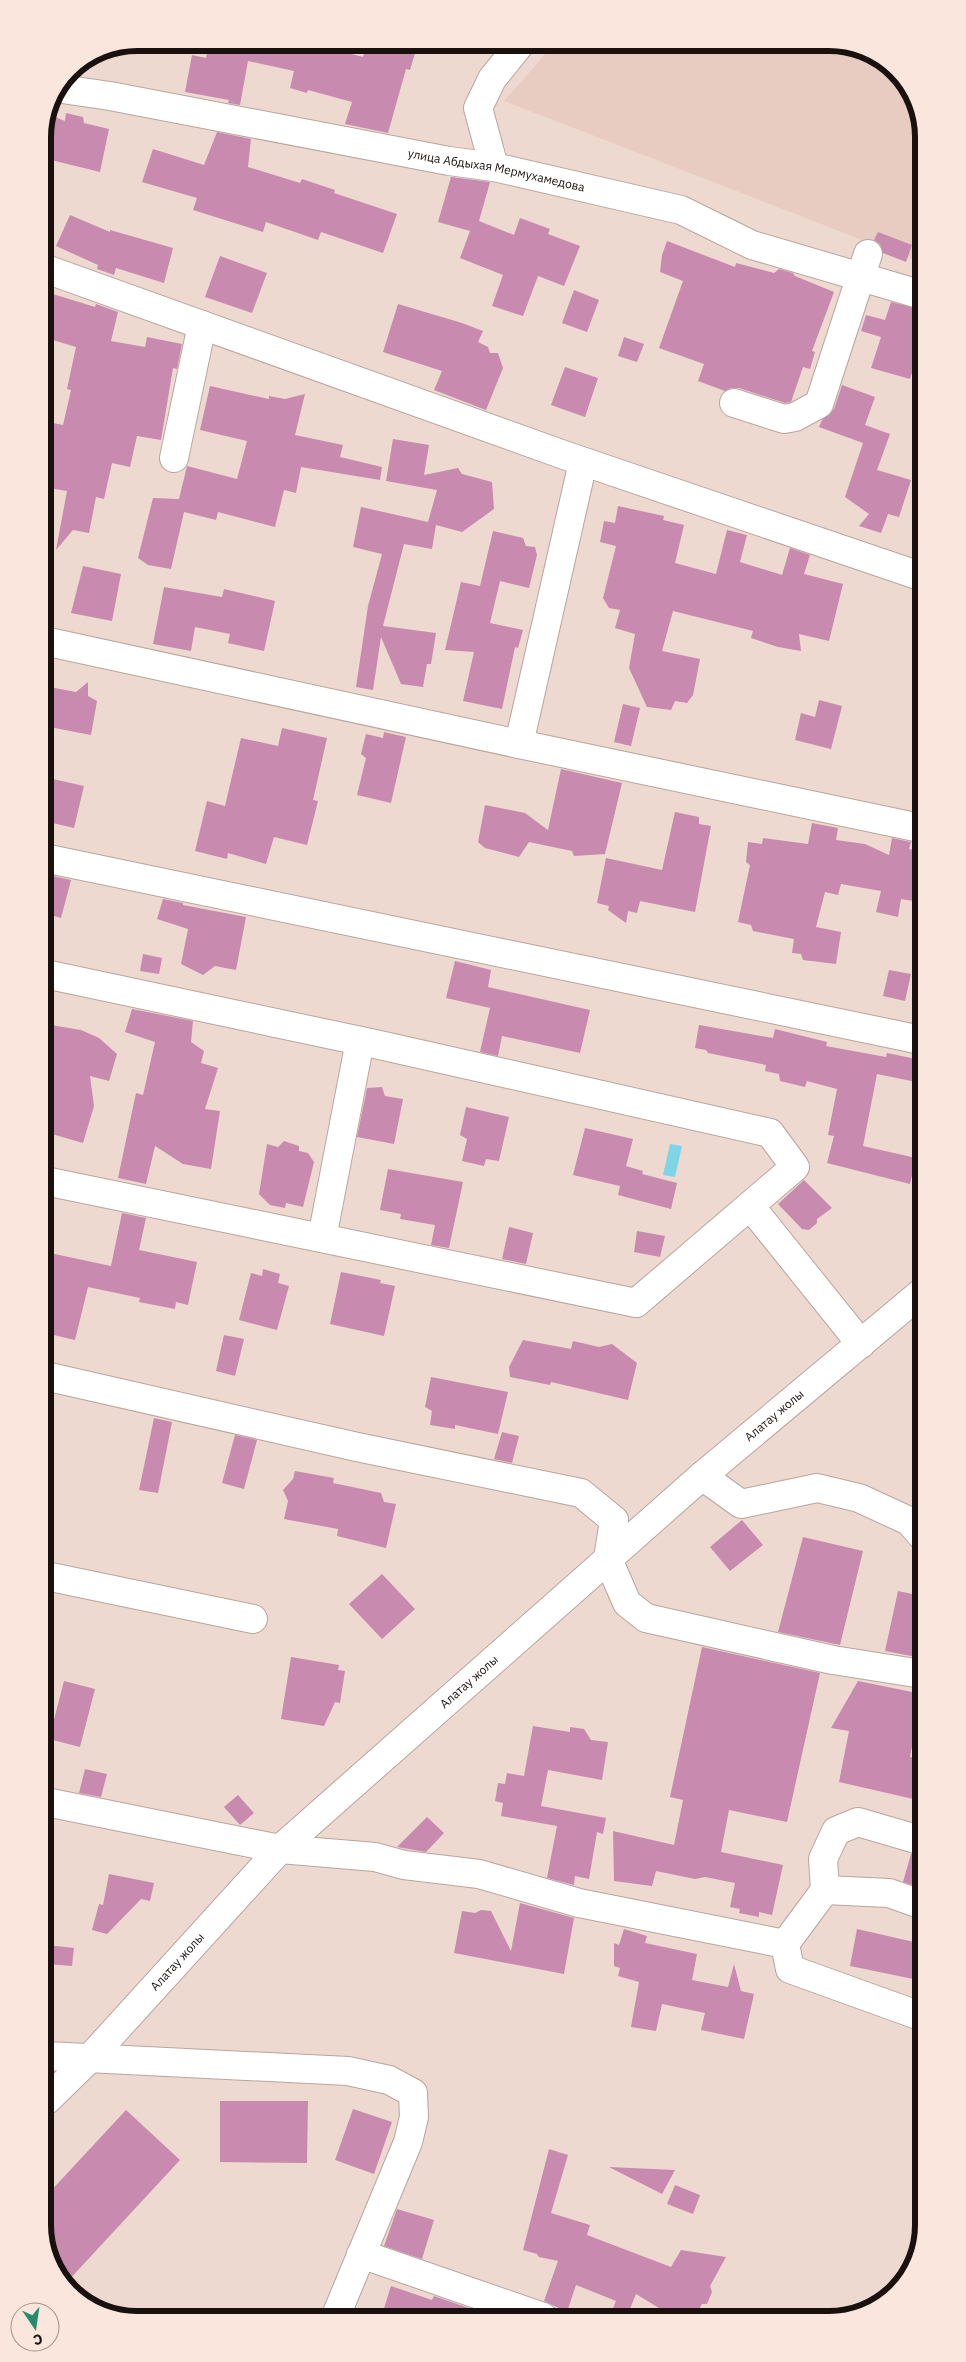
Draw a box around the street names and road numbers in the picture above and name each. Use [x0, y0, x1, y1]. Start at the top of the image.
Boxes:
street label: улица Абдыхая Мермухамедова [407, 145, 587, 195]
street label: Алатау жолы [741, 1386, 807, 1444]
street label: Алатау жолы [437, 1652, 501, 1711]
street label: Алатау жолы [147, 1930, 207, 1994]

